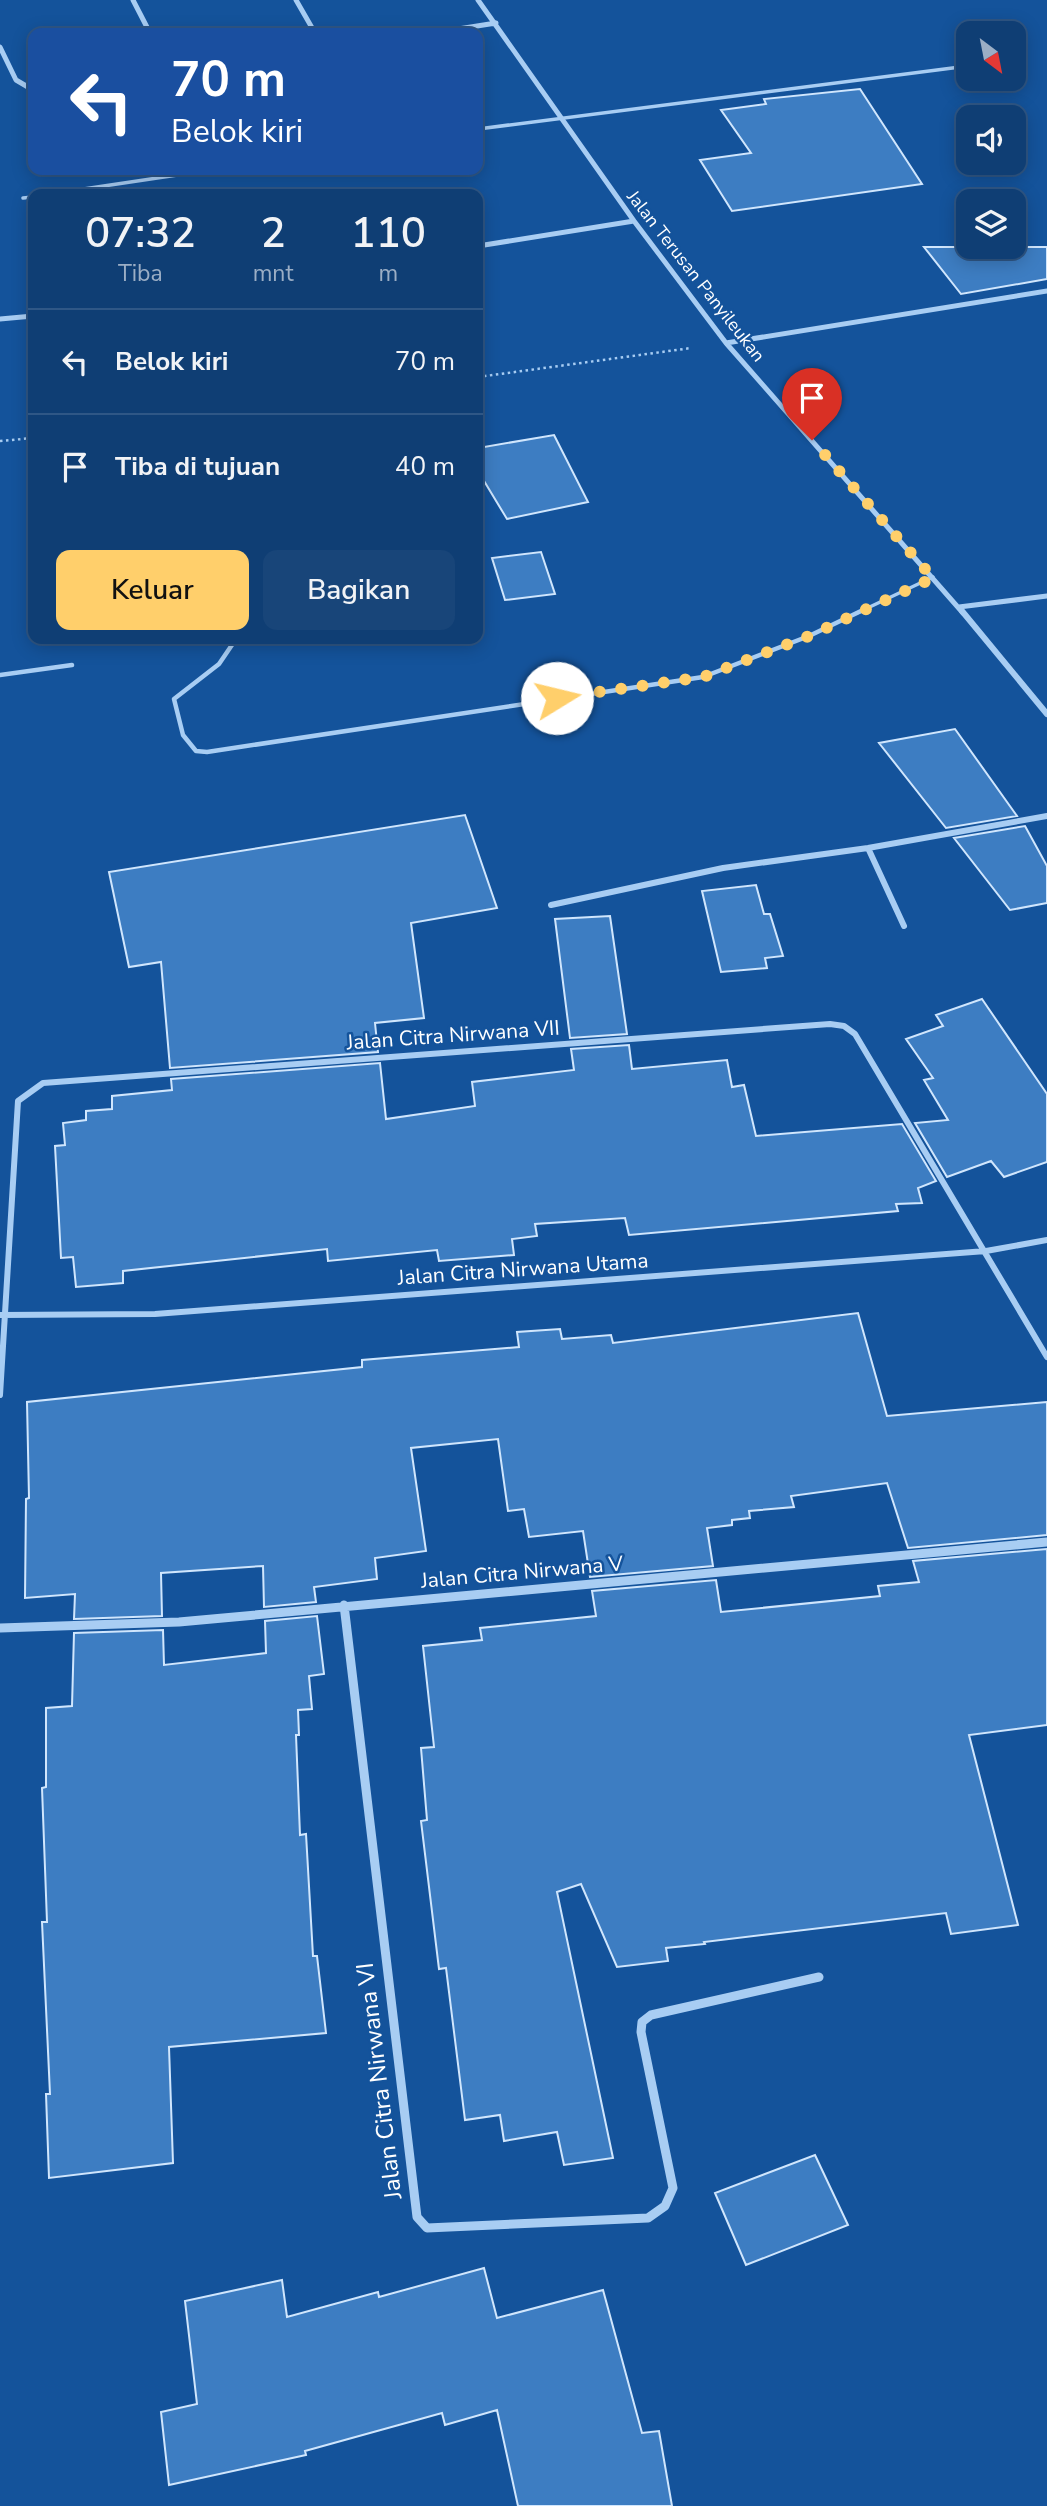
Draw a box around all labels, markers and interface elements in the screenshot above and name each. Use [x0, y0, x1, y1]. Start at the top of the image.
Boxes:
north arrow [956, 21, 1026, 91]
map controls [956, 21, 1026, 259]
text: 70 m [171, 46, 286, 113]
icon: left [56, 56, 147, 147]
button: sound [956, 105, 1026, 175]
text: Belok kiri [171, 110, 303, 153]
street label: Jalan Terusan Panyileukan [621, 185, 771, 367]
button: layers [956, 189, 1026, 259]
text: 07:32 [85, 205, 196, 262]
text: 2 [260, 205, 286, 262]
text: 110 [350, 205, 426, 262]
text: Tiba [118, 258, 163, 289]
text: mnt [253, 258, 293, 289]
text: m [378, 258, 398, 289]
icon: left [56, 343, 94, 381]
text: Belok kiri [115, 344, 228, 379]
text: 70 m [395, 344, 455, 379]
pin [782, 368, 842, 440]
icon: arrive [793, 379, 831, 417]
icon: arrive [56, 448, 94, 486]
text: Tiba di tujuan [115, 449, 280, 484]
text: 40 m [395, 449, 455, 484]
button: Keluar [56, 550, 249, 630]
button: Bagikan [263, 550, 455, 630]
position arrow [520, 661, 594, 735]
street label: Jalan Citra Nirwana VII [344, 1014, 561, 1056]
street label: Jalan Citra Nirwana Utama [396, 1246, 649, 1292]
street label: Jalan Citra Nirwana V [419, 1549, 625, 1595]
street label: Jalan Citra Nirwana VI [349, 1961, 410, 2202]

